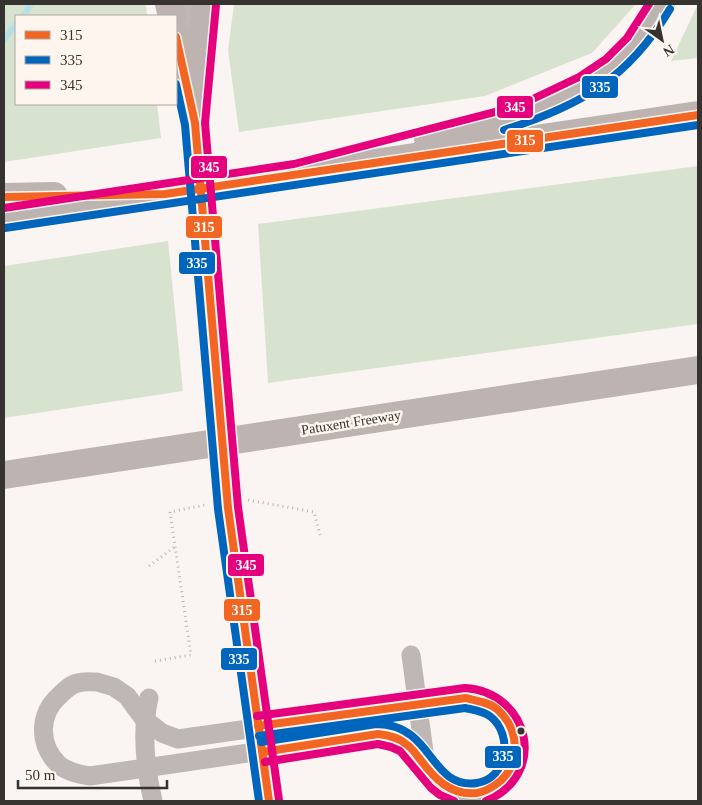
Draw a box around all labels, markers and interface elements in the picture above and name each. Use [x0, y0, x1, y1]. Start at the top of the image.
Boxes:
legend [15, 15, 178, 105]
north arrow [637, 15, 687, 65]
text: 315 [60, 27, 83, 43]
text: N [660, 41, 677, 60]
text: 335 [60, 52, 83, 68]
line badge: 335 [581, 75, 619, 99]
text: 345 [60, 77, 83, 93]
text: 335 [590, 80, 611, 95]
line badge: 345 [496, 95, 534, 119]
text: 345 [505, 100, 526, 115]
line badge: 315 [506, 129, 544, 153]
text: 315 [515, 133, 536, 148]
line badge: 345 [190, 155, 228, 179]
text: 345 [199, 160, 220, 175]
line badge: 315 [185, 215, 223, 239]
text: 315 [194, 220, 215, 235]
line badge: 335 [178, 251, 216, 275]
text: 335 [187, 256, 208, 271]
street label: Patuxent Freeway [300, 407, 402, 438]
line badge: 345 [227, 553, 265, 577]
text: 345 [236, 558, 257, 573]
line badge: 315 [223, 598, 261, 622]
text: 315 [232, 603, 253, 618]
line badge: 335 [220, 647, 258, 671]
text: 335 [229, 652, 250, 667]
unlabelled marker [516, 726, 526, 736]
line badge: 335 [484, 745, 522, 769]
text: 335 [493, 749, 514, 764]
scale bar [18, 758, 166, 790]
text: 50 m [25, 767, 56, 783]

